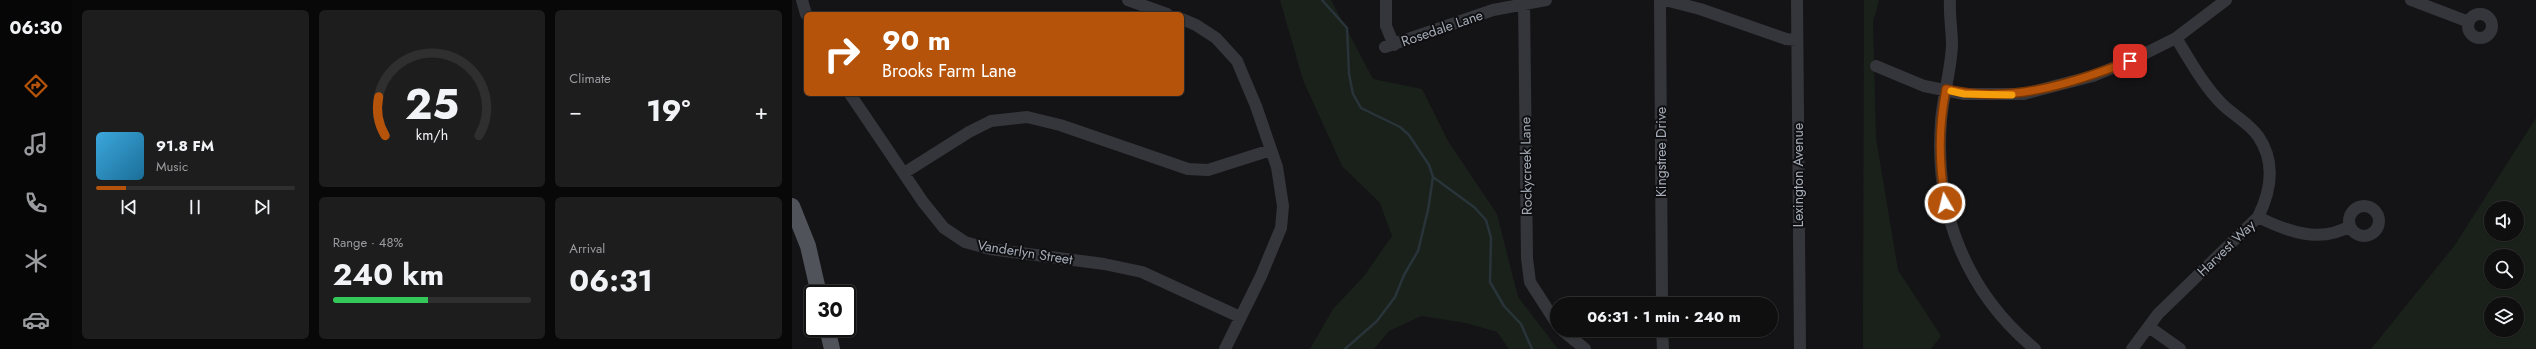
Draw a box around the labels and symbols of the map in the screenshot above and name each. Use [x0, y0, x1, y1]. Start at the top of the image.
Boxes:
street label: Rosedale Lane [1398, 5, 1486, 51]
pin [2113, 44, 2147, 78]
street label: Kingstree Drive [1651, 107, 1671, 197]
street label: Rockycreek Lane [1515, 117, 1537, 215]
street label: Lexington Avenue [1788, 123, 1808, 227]
position arrow [1924, 182, 1966, 224]
street label: Harvest Way [2193, 215, 2260, 281]
street label: Vanderlyn Street [976, 235, 1075, 270]
speed limit sign: 30 [804, 285, 856, 337]

